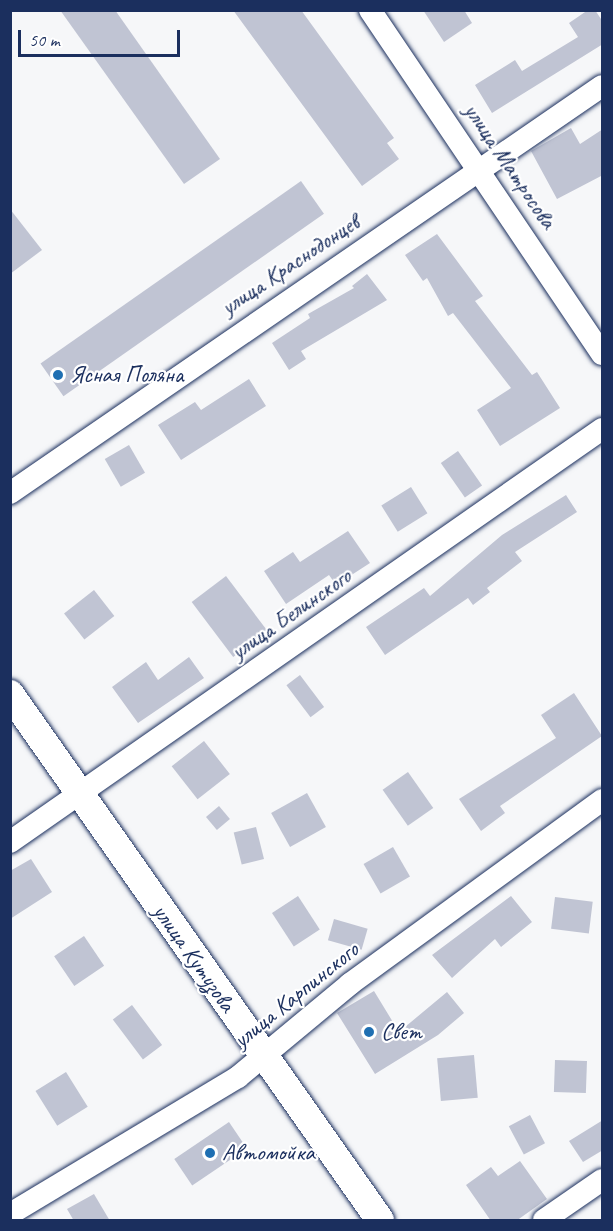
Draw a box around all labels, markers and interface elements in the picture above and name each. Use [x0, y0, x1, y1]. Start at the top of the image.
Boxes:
scale bar [21, 18, 183, 56]
text: 50 m [29, 29, 60, 51]
street label: улица Матросова [458, 98, 562, 234]
street label: улица Краснодонцев [215, 208, 365, 322]
place label: Ясная Поляна [70, 361, 183, 389]
marker: Ясная Поляна [51, 368, 65, 382]
street label: улица Белинского [225, 561, 357, 667]
street label: улица Кутузова [146, 898, 242, 1018]
street label: улица Карпинского [227, 935, 365, 1055]
place label: Свет [381, 1018, 422, 1046]
marker: Свет [362, 1025, 376, 1039]
place label: Автомойка [222, 1139, 315, 1167]
marker: Автомойка [203, 1146, 217, 1160]

